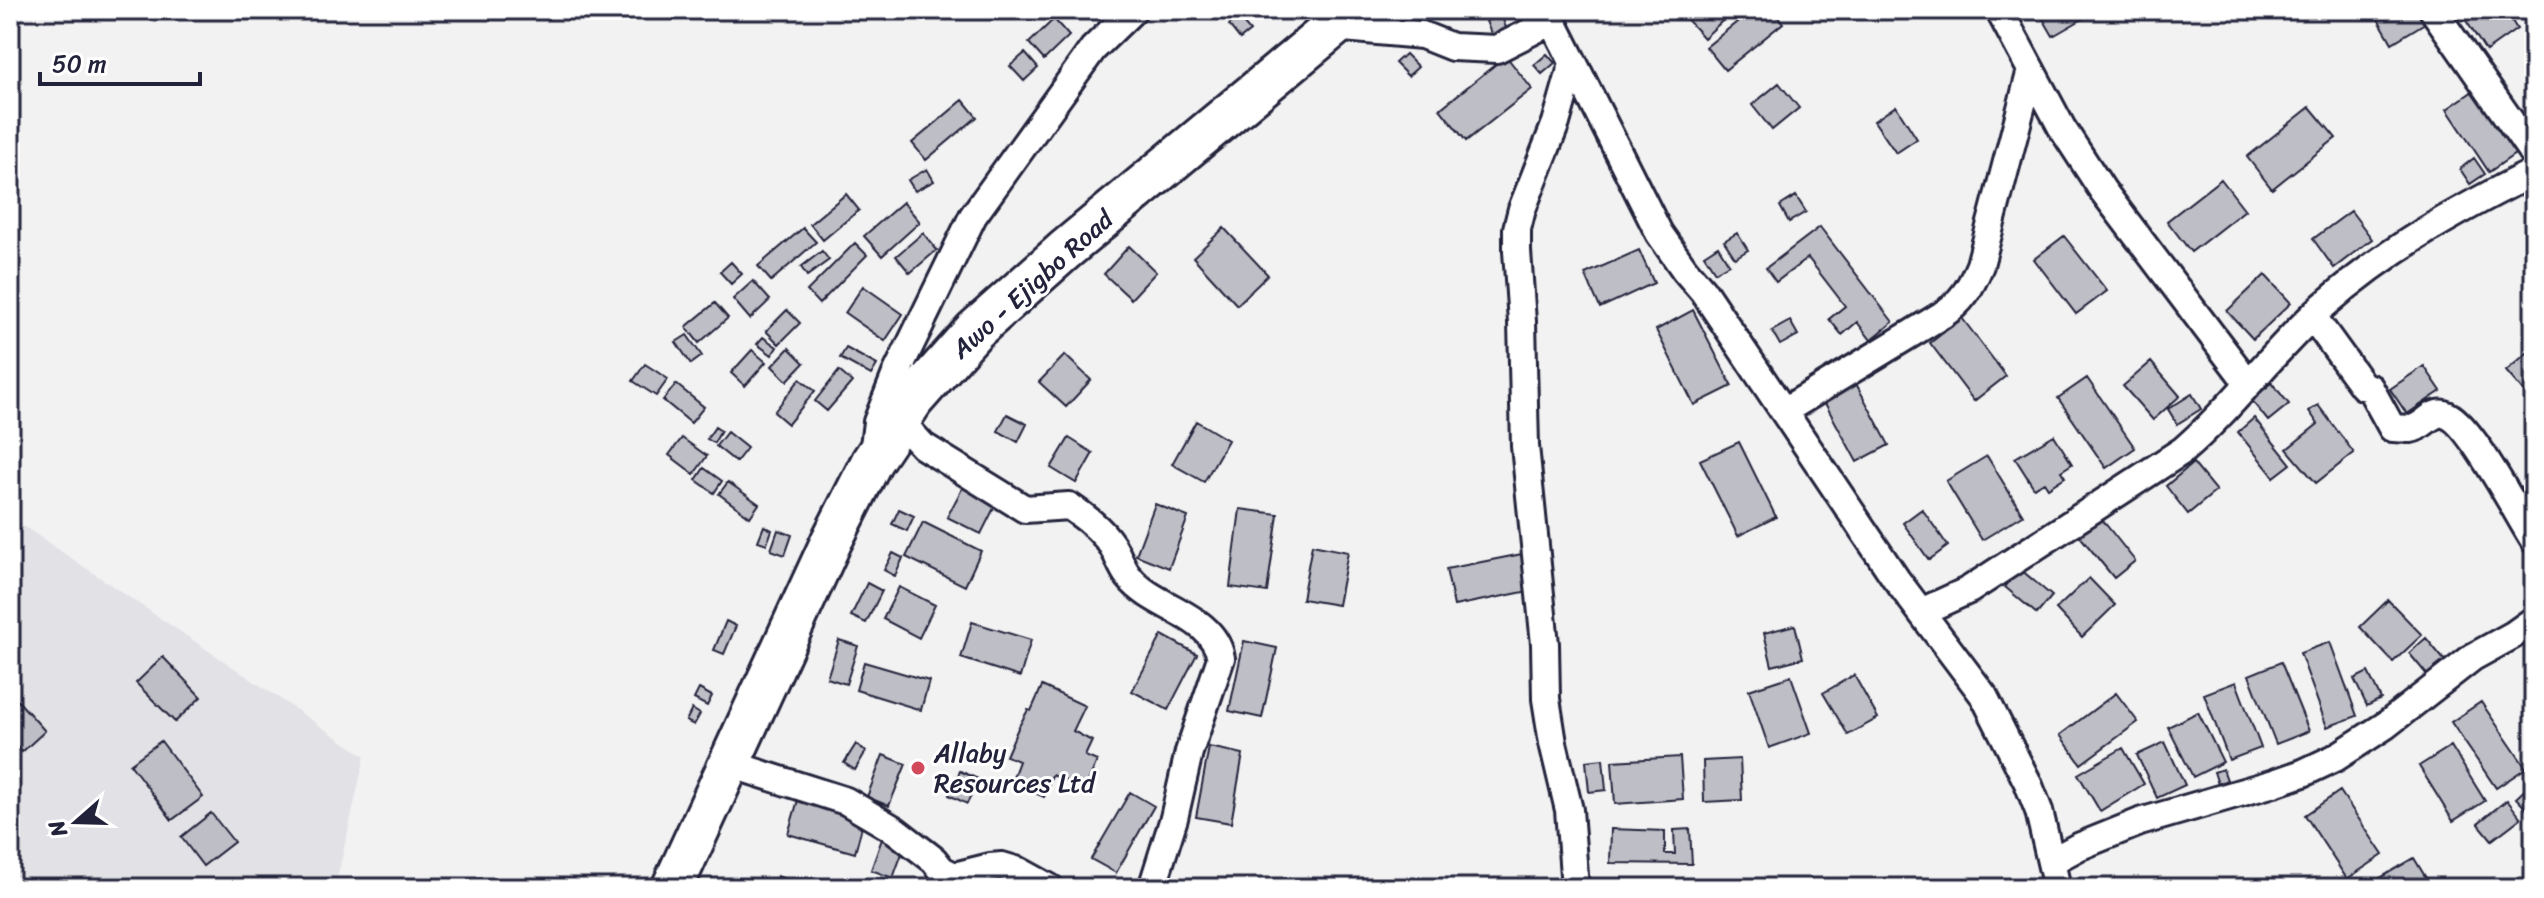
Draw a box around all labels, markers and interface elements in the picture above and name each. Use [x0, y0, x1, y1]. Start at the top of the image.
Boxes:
scale bar [40, 36, 200, 86]
text: 50 m [52, 43, 107, 85]
street label: Awo - Ejigbo Road [939, 196, 1126, 371]
place label: Allaby Resources Ltd [933, 730, 1097, 806]
marker: Allaby Resources Ltd [909, 759, 927, 777]
north arrow [36, 782, 116, 862]
text: N [36, 814, 79, 843]

